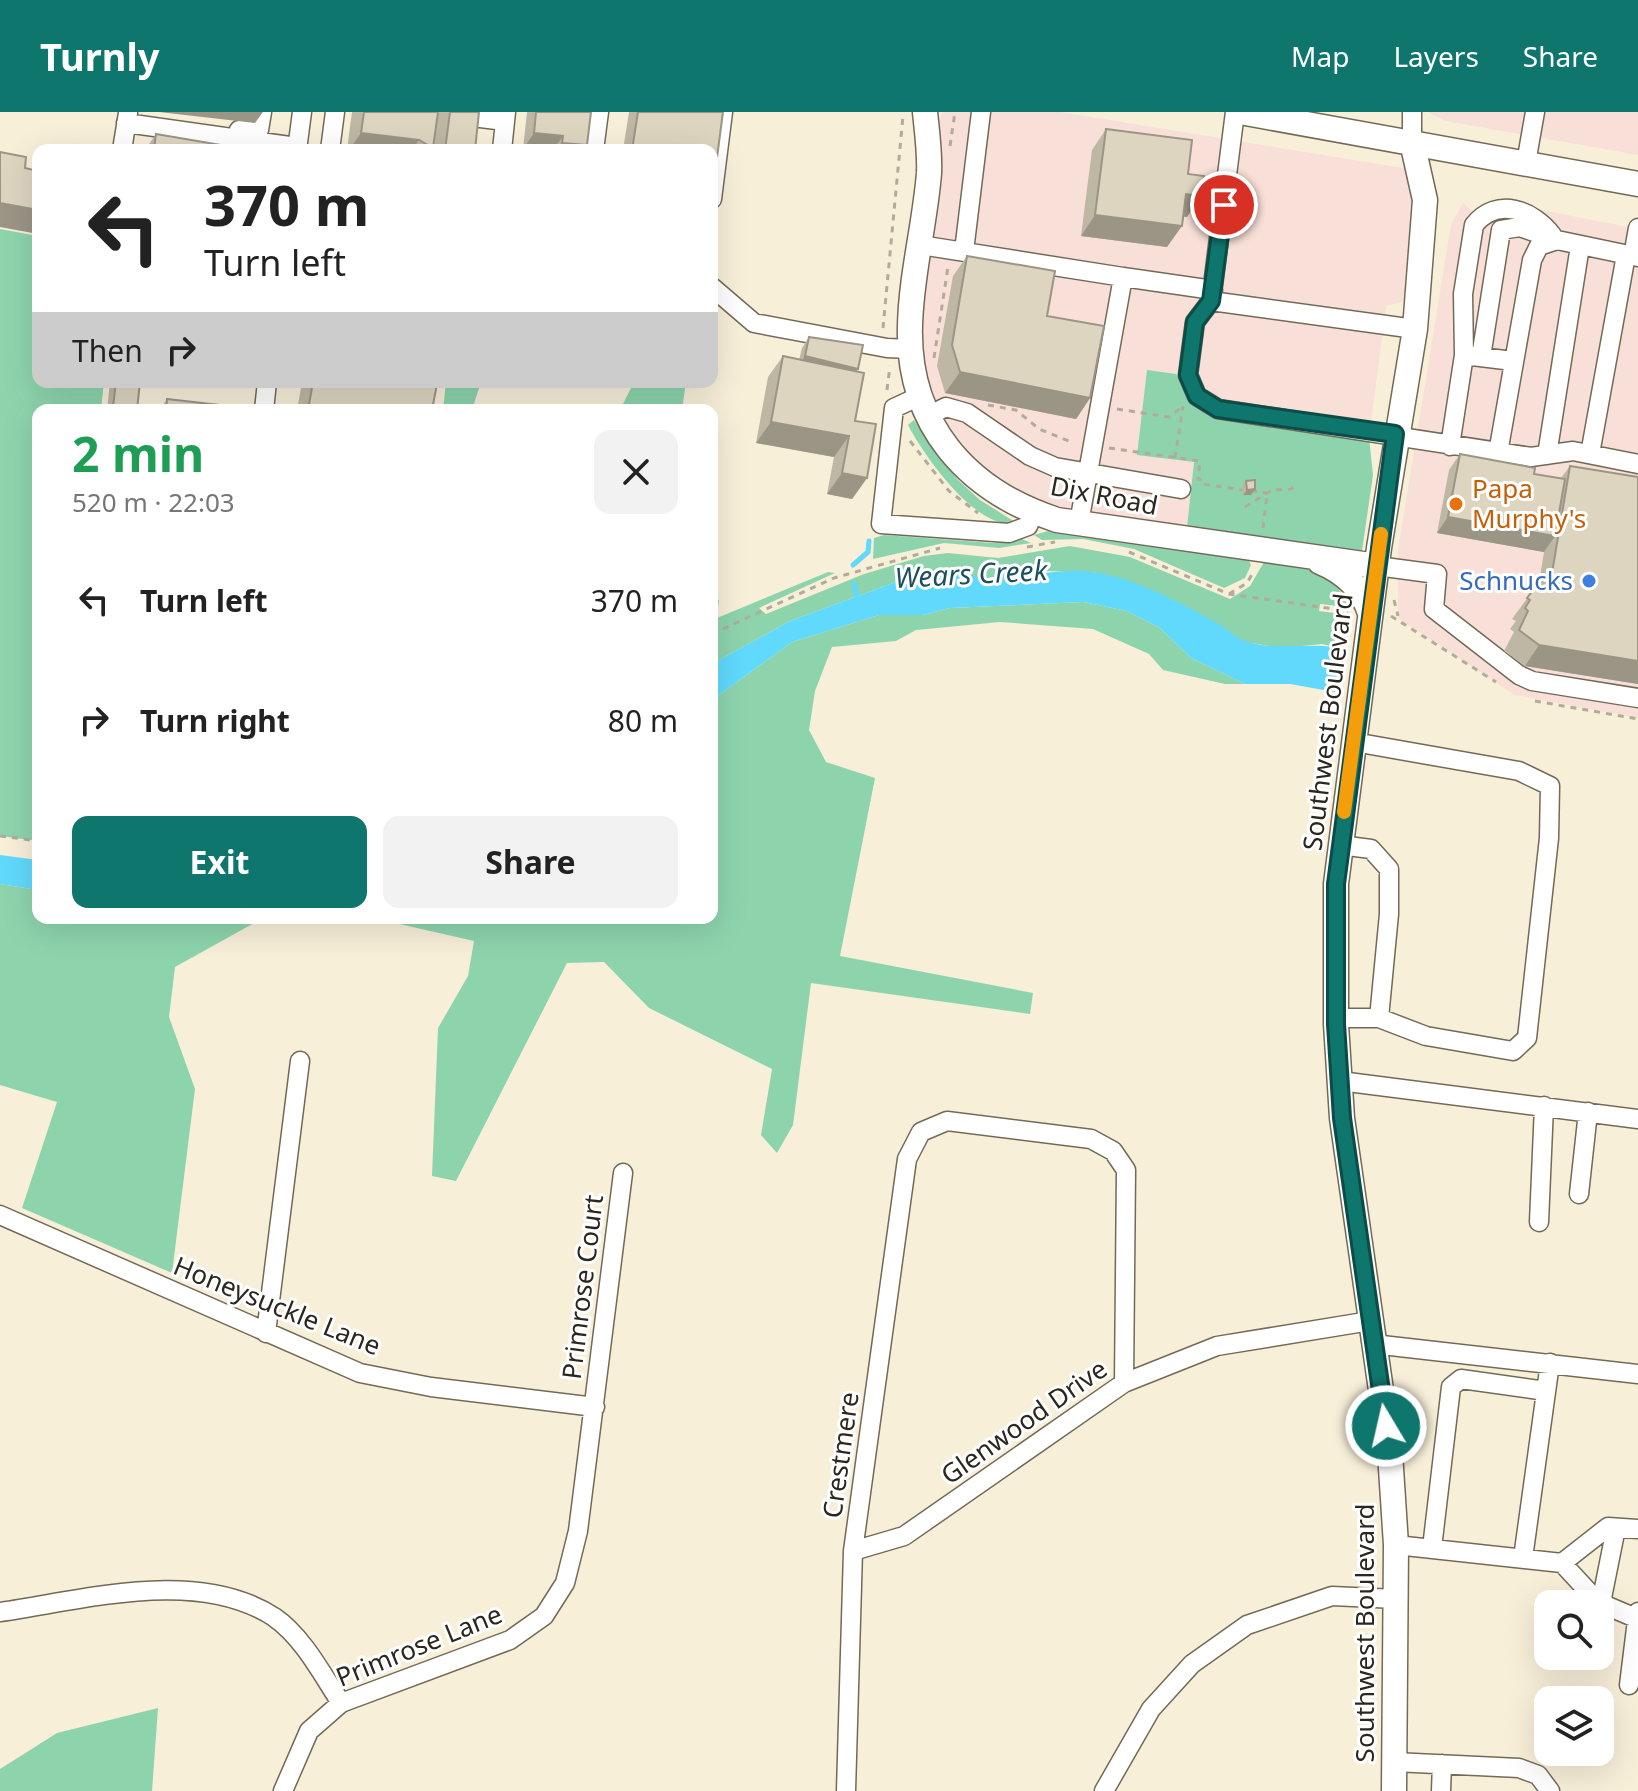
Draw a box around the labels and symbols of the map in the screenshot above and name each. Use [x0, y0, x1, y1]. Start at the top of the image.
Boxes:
pin [1190, 171, 1258, 239]
street label: Dix Road [1047, 467, 1161, 523]
place label: Papa Murphy's [1472, 470, 1586, 536]
marker: Papa Murphy's [1447, 495, 1465, 513]
water label: Wears Creek [894, 550, 1049, 596]
place label: Schnucks [1459, 562, 1573, 598]
marker: Schnucks [1580, 572, 1598, 590]
street label: Southwest Boulevard [1293, 591, 1361, 852]
street label: Primrose Court [553, 1193, 611, 1381]
street label: Honeysuckle Lane [168, 1247, 386, 1363]
street label: Glenwood Drive [933, 1350, 1114, 1492]
position arrow [1344, 1384, 1428, 1468]
street label: Crestmere [813, 1389, 867, 1520]
street label: Southwest Boulevard [1346, 1504, 1382, 1762]
street label: Primrose Lane [330, 1595, 507, 1695]

